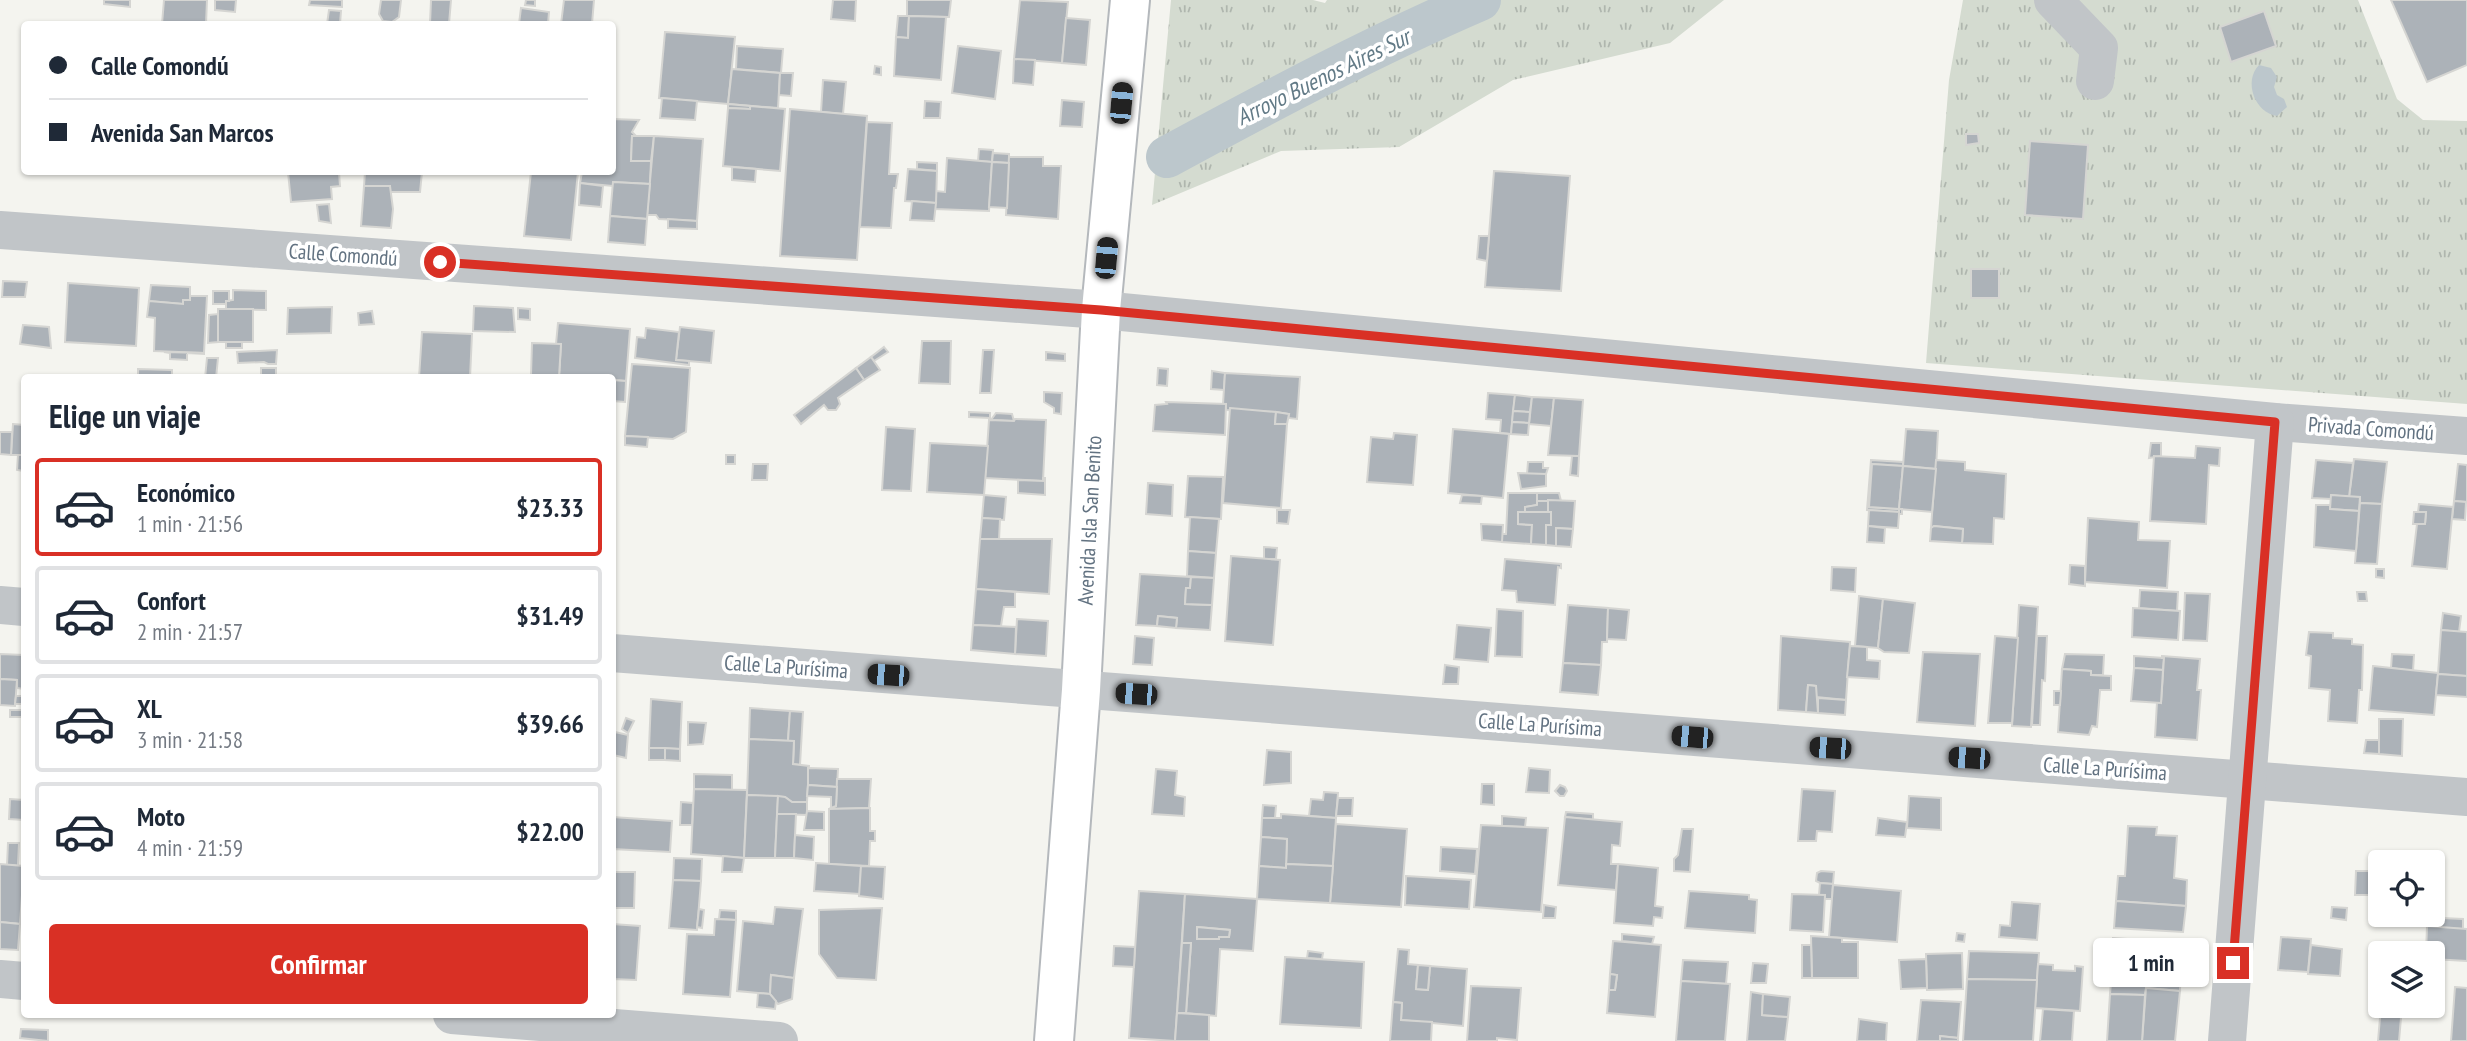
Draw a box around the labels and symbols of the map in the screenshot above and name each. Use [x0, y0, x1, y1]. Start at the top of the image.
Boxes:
water label: Arroyo Buenos Aires Sur [1231, 20, 1418, 131]
car [1109, 81, 1134, 125]
car [1094, 236, 1119, 280]
street label: Calle Comondú [288, 237, 398, 272]
route start [424, 246, 456, 278]
street label: Privada Comondú [2307, 411, 2435, 446]
street label: Avenida Isla San Benito [1071, 435, 1107, 606]
street label: Calle La Purísima [723, 649, 849, 684]
car [867, 663, 910, 687]
car [1115, 682, 1158, 706]
street label: Calle La Purísima [1477, 707, 1603, 742]
car [1671, 725, 1714, 749]
car [1809, 736, 1852, 760]
car [1948, 746, 1991, 770]
street label: Calle La Purísima [2042, 751, 2168, 786]
callout: 1 min [2093, 939, 2208, 988]
route end [2217, 947, 2249, 979]

